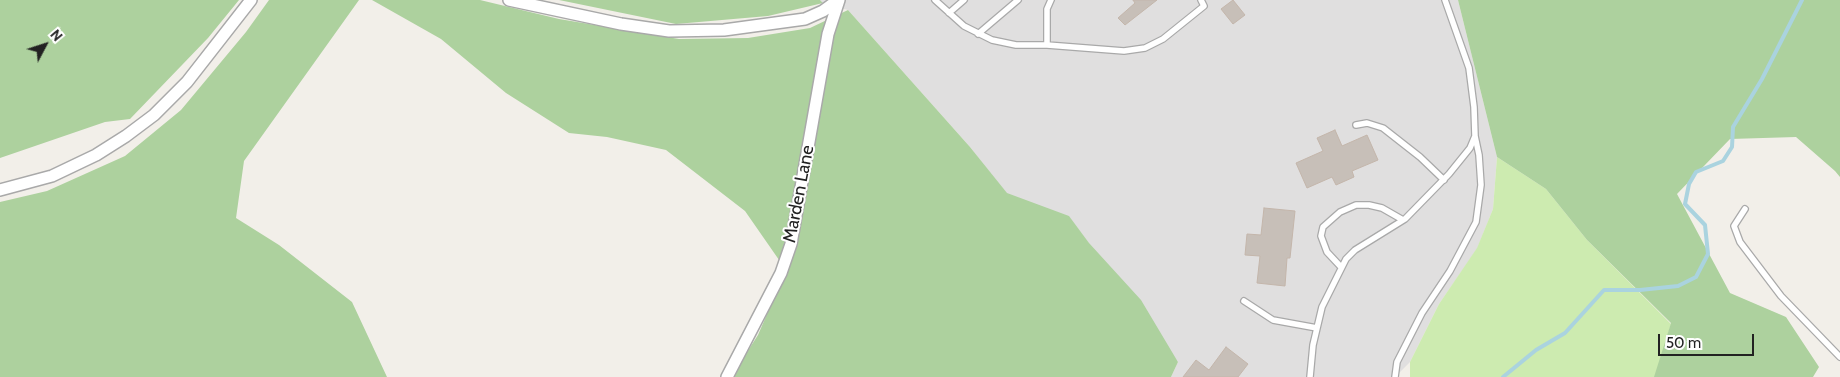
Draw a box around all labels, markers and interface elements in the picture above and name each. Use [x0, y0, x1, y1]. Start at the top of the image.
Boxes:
north arrow [20, 20, 70, 70]
text: N [46, 26, 67, 45]
street label: Marden Lane [779, 143, 819, 245]
scale bar [1660, 324, 1756, 356]
text: 50 m [1666, 334, 1701, 352]

